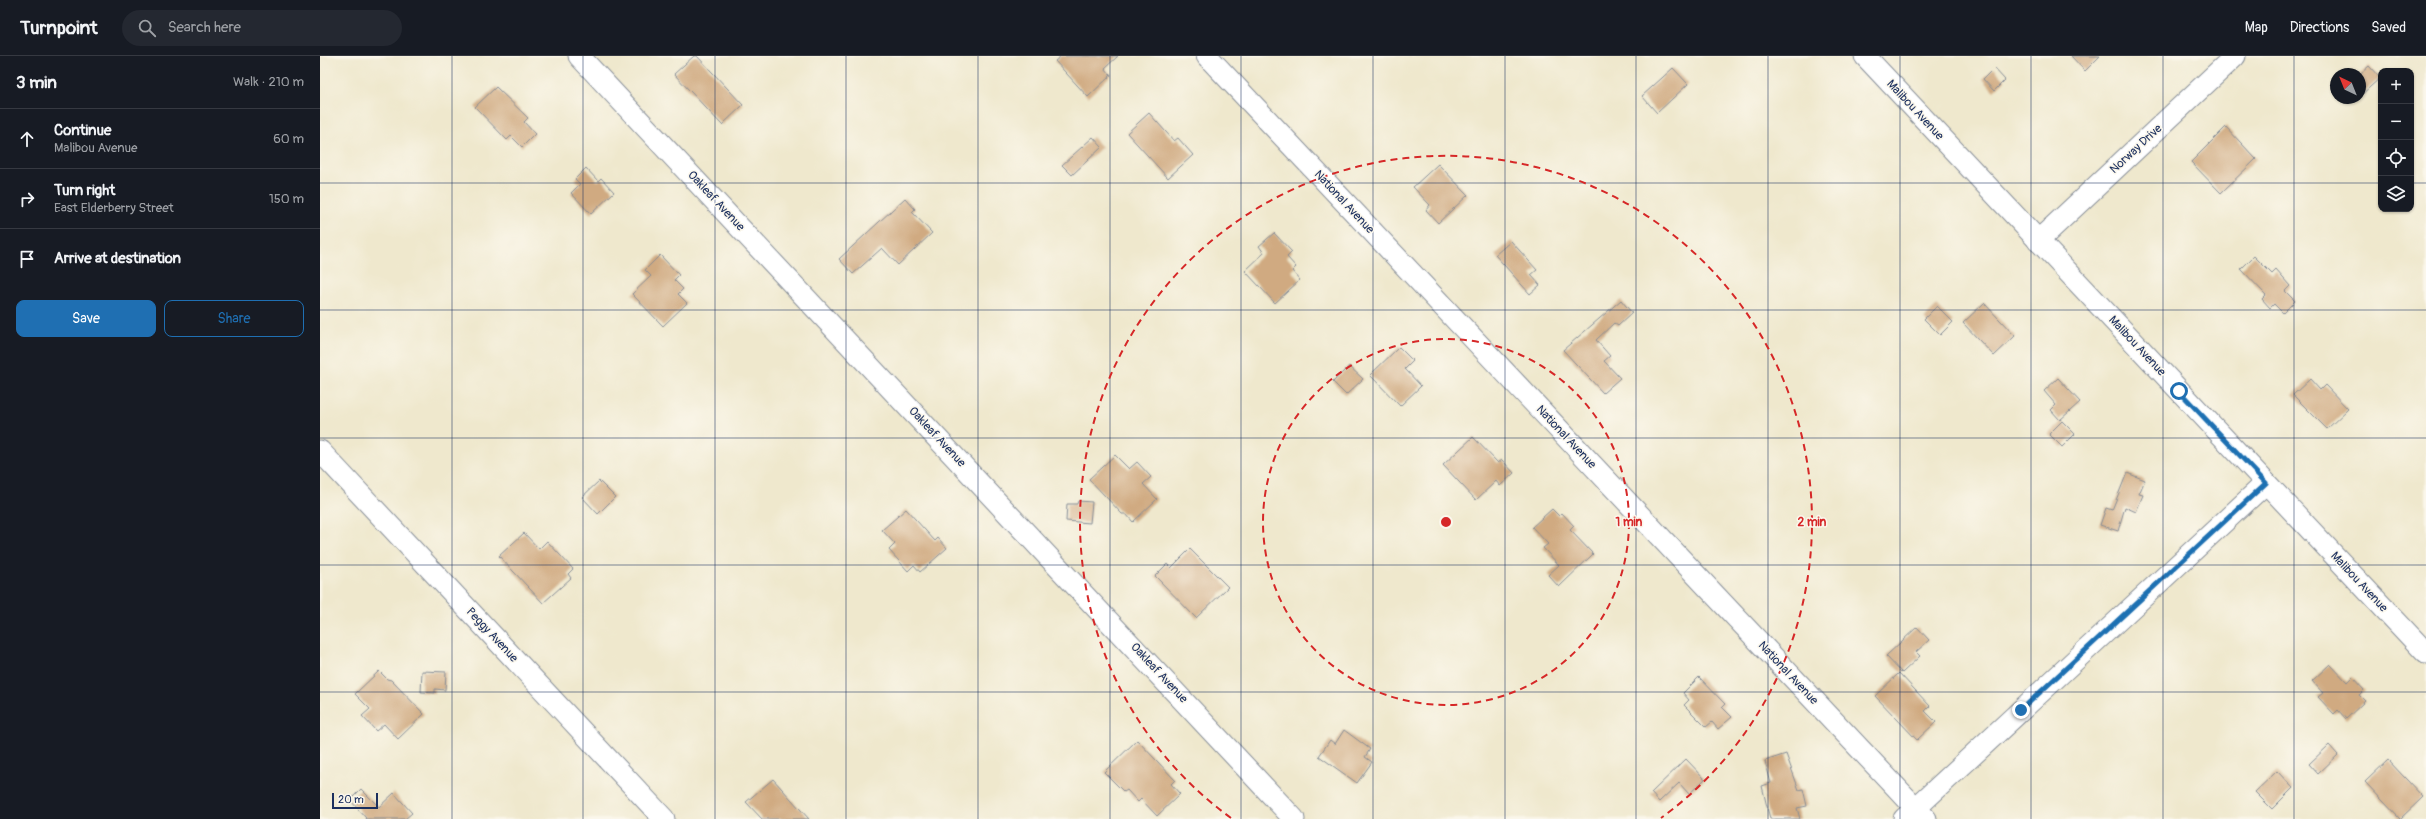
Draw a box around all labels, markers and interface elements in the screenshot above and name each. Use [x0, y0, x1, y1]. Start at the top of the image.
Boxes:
search box [122, 10, 402, 46]
text: Turnpoint [20, 16, 98, 40]
icon: search [136, 17, 158, 39]
text: Search here [168, 18, 241, 37]
text: Map [2245, 19, 2268, 36]
text: Directions [2290, 19, 2349, 36]
text: Saved [2371, 19, 2406, 36]
north arrow [2330, 68, 2366, 104]
map controls [2378, 68, 2414, 212]
button: + [2378, 68, 2414, 104]
text: 3 min [16, 72, 57, 93]
text: Walk · 210 m [233, 74, 304, 90]
street label: Malibou Avenue [1883, 77, 1947, 143]
button: − [2378, 104, 2414, 140]
text: Continue [54, 121, 112, 140]
street label: Norway Drive [2107, 121, 2165, 177]
icon: ahead [16, 128, 38, 150]
text: 60 m [273, 131, 304, 147]
text: Malibou Avenue [54, 140, 138, 156]
button: locate [2378, 140, 2414, 176]
street label: National Avenue [1311, 167, 1377, 237]
street label: Oakleaf Avenue [684, 168, 748, 234]
button: layers [2378, 176, 2414, 212]
text: Turn right [54, 181, 115, 200]
icon: right [16, 188, 38, 210]
text: 150 m [269, 191, 304, 207]
text: East Elderberry Street [54, 200, 174, 216]
icon: arrive [16, 248, 38, 270]
text: Arrive at destination [54, 249, 181, 268]
button: Save [16, 300, 156, 337]
button: Share [164, 300, 304, 337]
street label: Malibou Avenue [2105, 313, 2169, 379]
route start [2170, 382, 2188, 400]
street label: National Avenue [1533, 402, 1599, 472]
street label: Oakleaf Avenue [905, 404, 969, 470]
centre of rings [1439, 515, 1453, 529]
text: 1 min [1616, 515, 1643, 530]
text: 2 min [1798, 515, 1827, 530]
street label: Malibou Avenue [2327, 549, 2391, 615]
street label: Peggy Avenue [463, 605, 521, 665]
street label: National Avenue [1755, 638, 1821, 708]
street label: Oakleaf Avenue [1127, 640, 1191, 706]
route end [2012, 701, 2030, 719]
scale bar [332, 791, 378, 810]
text: 20 m [338, 793, 364, 806]

